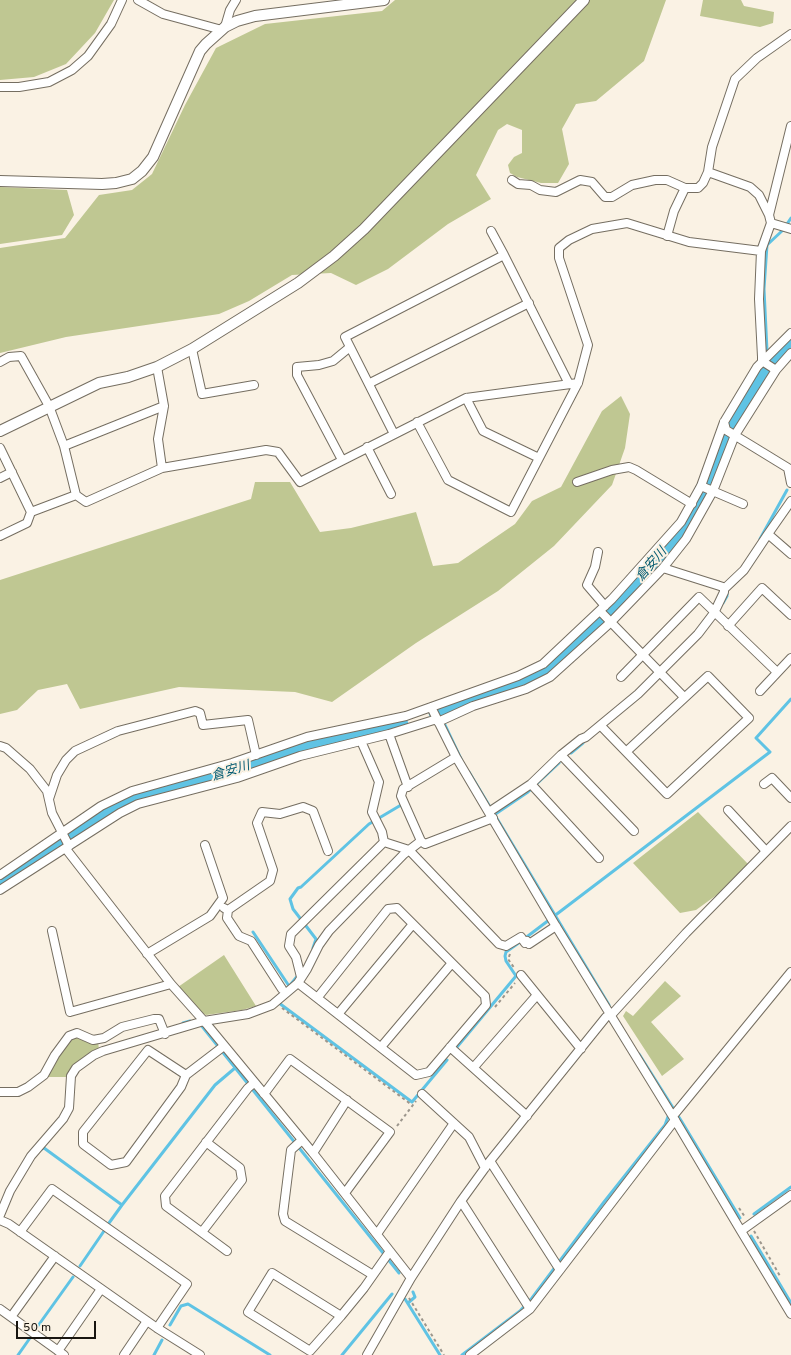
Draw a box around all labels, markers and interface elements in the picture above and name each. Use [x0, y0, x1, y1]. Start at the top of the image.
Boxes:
water label: 倉安川 [633, 545, 671, 585]
water label: 倉安川 [210, 759, 252, 785]
scale bar [18, 1313, 98, 1339]
text: 50 m [23, 1320, 51, 1336]

